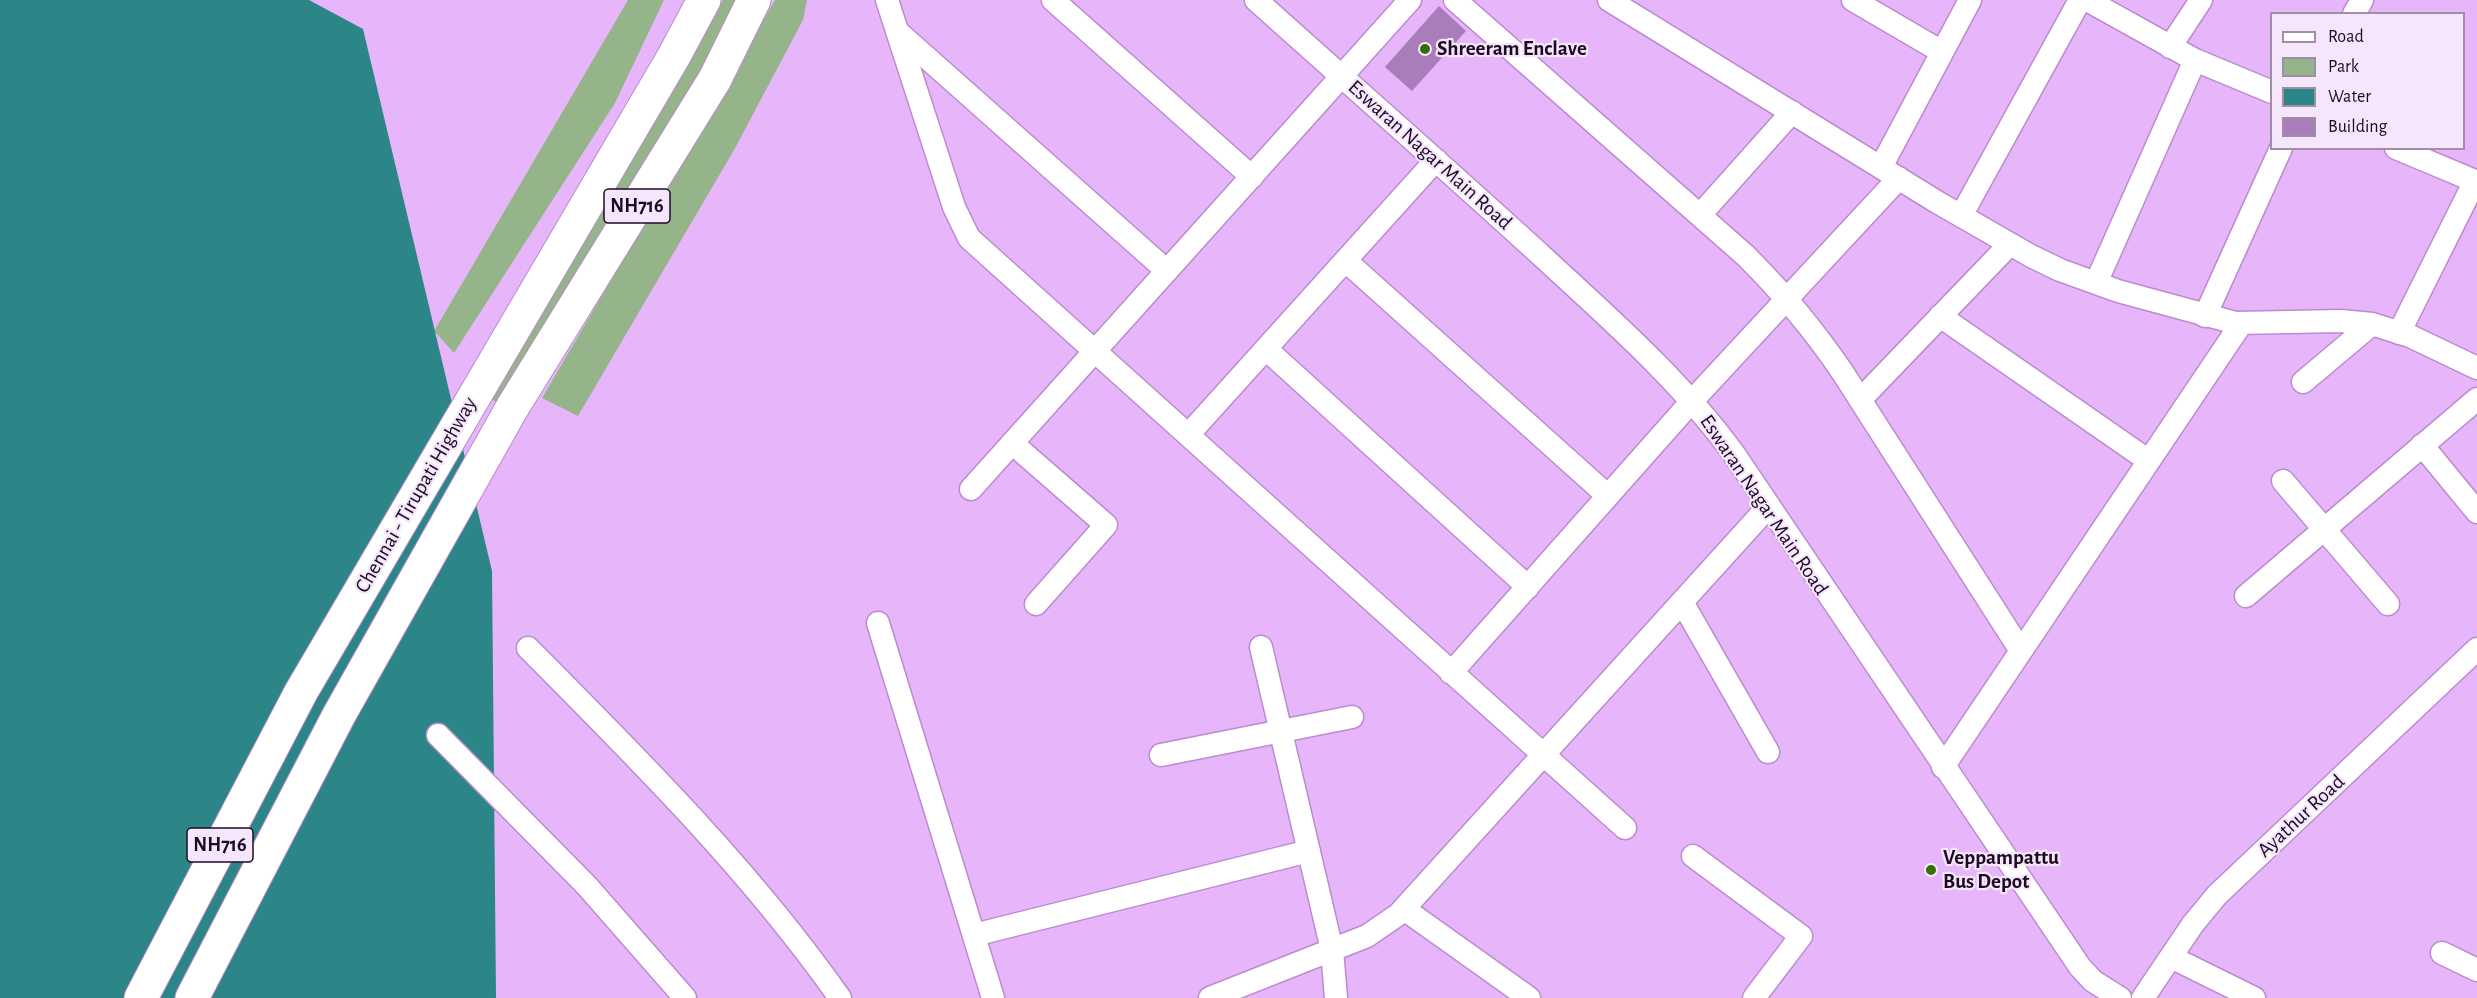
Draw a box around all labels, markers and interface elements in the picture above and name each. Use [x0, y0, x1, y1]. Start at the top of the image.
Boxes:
legend [2270, 12, 2465, 150]
text: Road [2328, 28, 2364, 46]
place label: Shreeram Enclave [1437, 36, 1587, 62]
marker: Shreeram Enclave [1418, 42, 1432, 56]
text: Park [2328, 58, 2359, 76]
street label: Eswaran Nagar Main Road [1343, 75, 1517, 235]
text: Water [2328, 88, 2371, 106]
text: Building [2328, 118, 2387, 136]
road number: NH716 [604, 189, 670, 223]
street label: Chennai - Tirupati Highway [350, 393, 482, 597]
street label: Eswaran Nagar Main Road [1694, 410, 1834, 600]
street label: Ayathur Road [2252, 769, 2350, 863]
road number: NH716 [187, 828, 253, 862]
place label: Veppampattu Bus Depot [1943, 845, 2059, 895]
marker: Veppampattu Bus Depot [1924, 863, 1938, 877]

